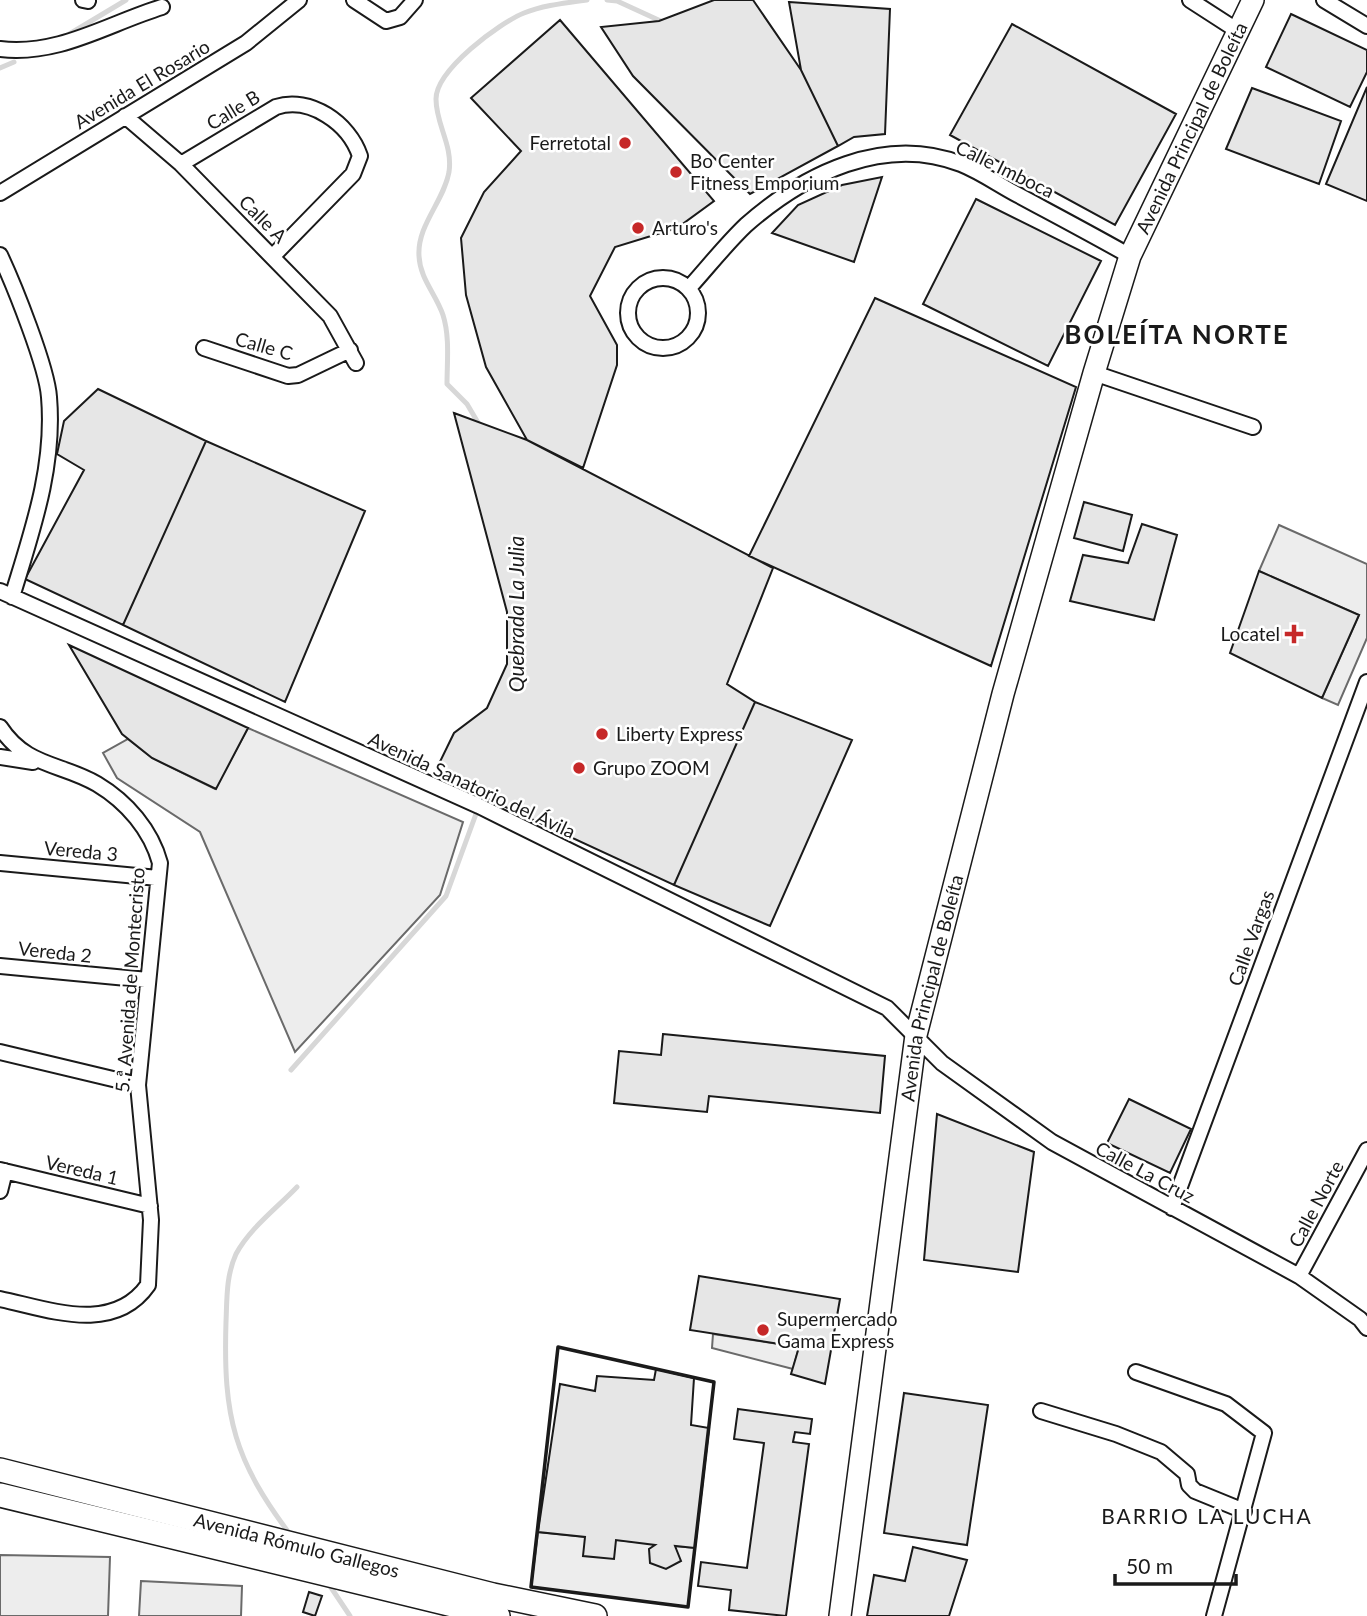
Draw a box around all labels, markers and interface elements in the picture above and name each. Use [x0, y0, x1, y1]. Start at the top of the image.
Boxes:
street label: Avenida Principal de Boleíta [1130, 18, 1252, 237]
street label: Avenida El Rosario [70, 34, 214, 133]
street label: Calle B [202, 85, 264, 134]
place label: Ferretotal [530, 131, 611, 154]
marker: Ferretotal [617, 135, 633, 151]
street label: Calle Imboca [952, 135, 1058, 202]
place label: Bo Center Fitness Emporium [690, 149, 839, 194]
marker: Bo Center Fitness Emporium [668, 164, 684, 180]
street label: Calle A [235, 190, 292, 247]
place label: Arturo's [652, 216, 718, 239]
marker: Arturo's [630, 220, 646, 236]
district label: BOLEÍTA NORTE [1064, 318, 1290, 350]
street label: Calle C [233, 326, 296, 365]
water label: Quebrada La Julia [503, 536, 528, 692]
place label: Locatel [1220, 622, 1280, 645]
marker: Locatel [1286, 626, 1302, 642]
place label: Liberty Express [616, 722, 743, 745]
street label: Avenida Sanatorio del Ávila [365, 726, 579, 843]
marker: Liberty Express [594, 726, 610, 742]
place label: Grupo ZOOM [593, 756, 710, 779]
marker: Grupo ZOOM [571, 760, 587, 776]
street label: Vereda 3 [43, 836, 119, 865]
street label: 5.ª Avenida de Montecristo [110, 867, 149, 1093]
street label: Avenida Principal de Boleíta [895, 872, 967, 1103]
street label: Calle Vargas [1223, 887, 1279, 989]
street label: Vereda 2 [17, 936, 93, 967]
street label: Calle La Cruz [1092, 1136, 1199, 1207]
street label: Vereda 1 [43, 1150, 121, 1189]
street label: Calle Norte [1283, 1157, 1348, 1251]
place label: Supermercado Gama Express [777, 1307, 897, 1352]
marker: Supermercado Gama Express [755, 1322, 771, 1338]
district label: BARRIO LA LUCHA [1101, 1503, 1313, 1528]
street label: Avenida Rómulo Gallegos [191, 1508, 402, 1582]
scale bar [1115, 1542, 1236, 1586]
text: 50 m [1126, 1553, 1173, 1578]

